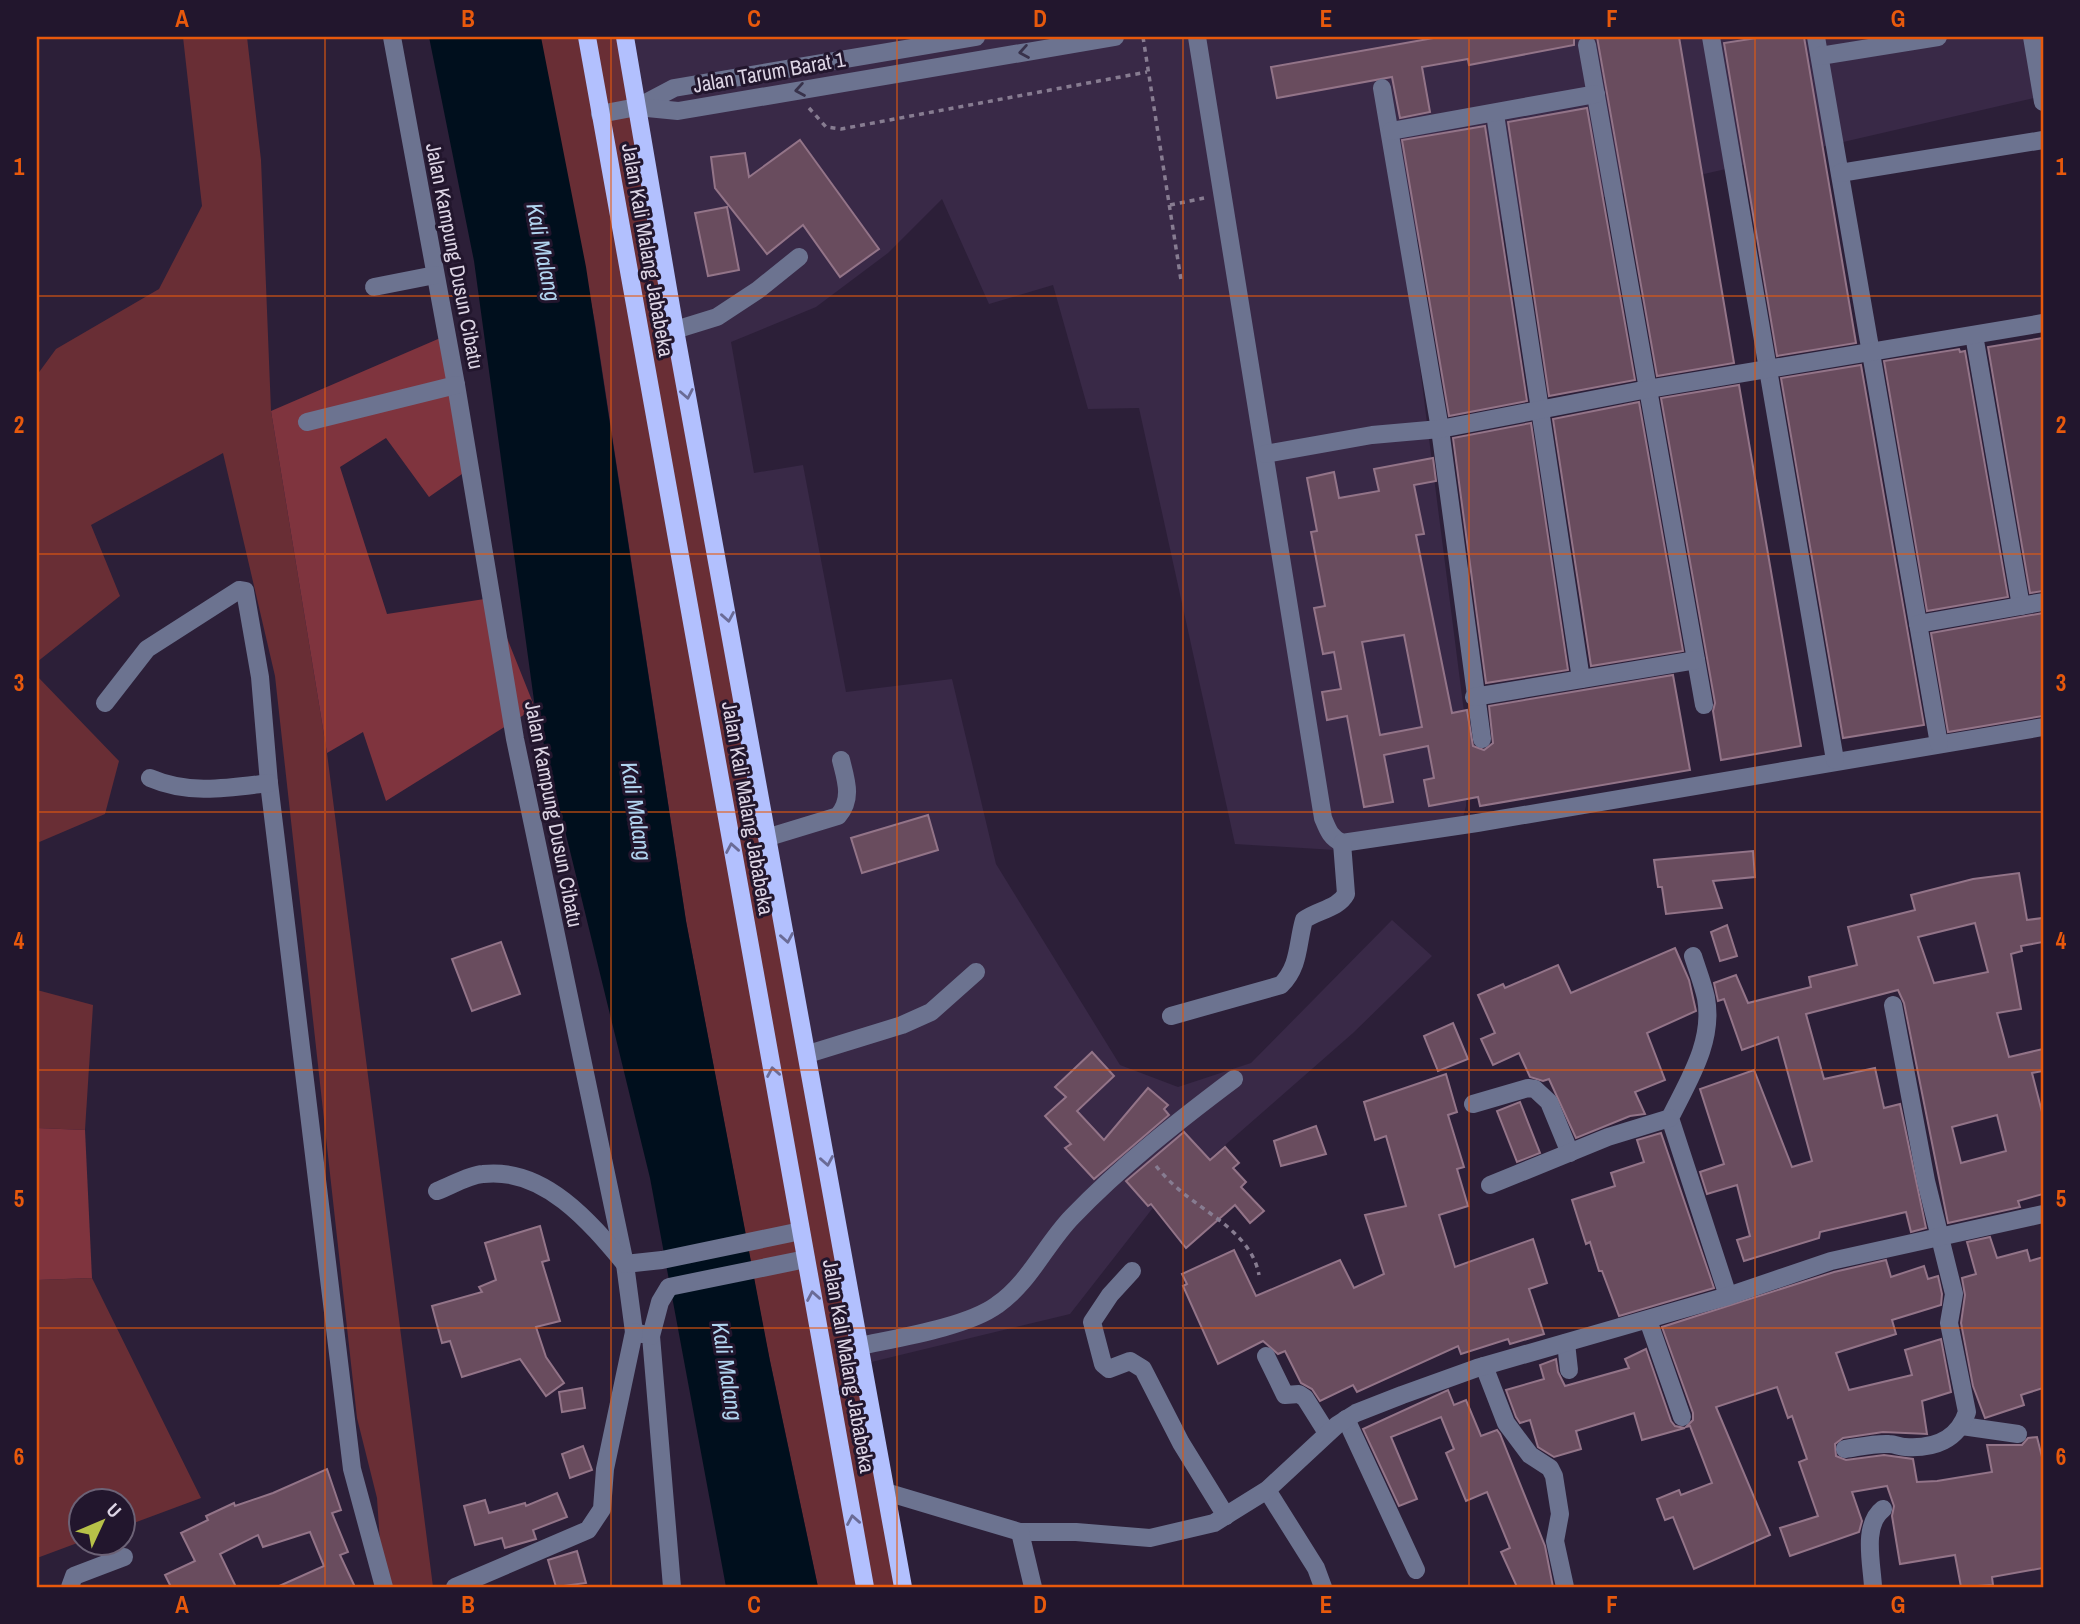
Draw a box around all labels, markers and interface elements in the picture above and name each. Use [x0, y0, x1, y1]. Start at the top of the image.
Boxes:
text: A [175, 3, 189, 34]
text: B [461, 3, 475, 34]
text: C [747, 3, 761, 34]
text: D [1033, 3, 1047, 34]
text: E [1320, 3, 1332, 34]
text: F [1606, 3, 1618, 34]
text: G [1891, 3, 1905, 34]
street label: Jalan Tarum Barat 1 [691, 44, 848, 100]
one-way arrow [1018, 44, 1030, 59]
one-way arrow [794, 82, 805, 97]
street label: Jalan Kampung Dusun Cibatu [419, 140, 491, 372]
street label: Jalan Kali Malang Jababeka [615, 141, 681, 359]
text: 1 [14, 151, 25, 182]
text: 1 [2056, 151, 2067, 182]
water label: Kali Malang [519, 200, 569, 304]
one-way arrow [678, 388, 693, 400]
text: 2 [14, 409, 24, 440]
text: 2 [2056, 409, 2066, 440]
one-way arrow [720, 611, 735, 623]
text: 3 [14, 667, 24, 698]
text: 3 [2056, 667, 2066, 698]
street label: Jalan Kampung Dusun Cibatu [518, 698, 590, 930]
street label: Jalan Kali Malang Jababeka [715, 699, 781, 917]
water label: Kali Malang [614, 759, 660, 863]
one-way arrow [726, 842, 741, 854]
text: 4 [14, 925, 25, 956]
text: 4 [2056, 925, 2067, 956]
one-way arrow [779, 932, 794, 943]
one-way arrow [766, 1066, 781, 1078]
one-way arrow [819, 1155, 834, 1167]
text: 5 [14, 1183, 24, 1214]
text: 5 [2056, 1183, 2066, 1214]
street label: Jalan Kali Malang Jababeka [816, 1257, 882, 1475]
one-way arrow [806, 1290, 821, 1302]
water label: Kali Malang [705, 1319, 751, 1423]
text: 6 [14, 1441, 24, 1472]
text: 6 [2056, 1441, 2066, 1472]
north arrow [66, 1488, 136, 1558]
text: U [101, 1497, 127, 1523]
one-way arrow [847, 1514, 862, 1526]
text: A [175, 1589, 189, 1620]
text: B [461, 1589, 475, 1620]
text: C [747, 1589, 761, 1620]
text: D [1033, 1589, 1047, 1620]
text: E [1320, 1589, 1332, 1620]
text: F [1606, 1589, 1618, 1620]
text: G [1891, 1589, 1905, 1620]

